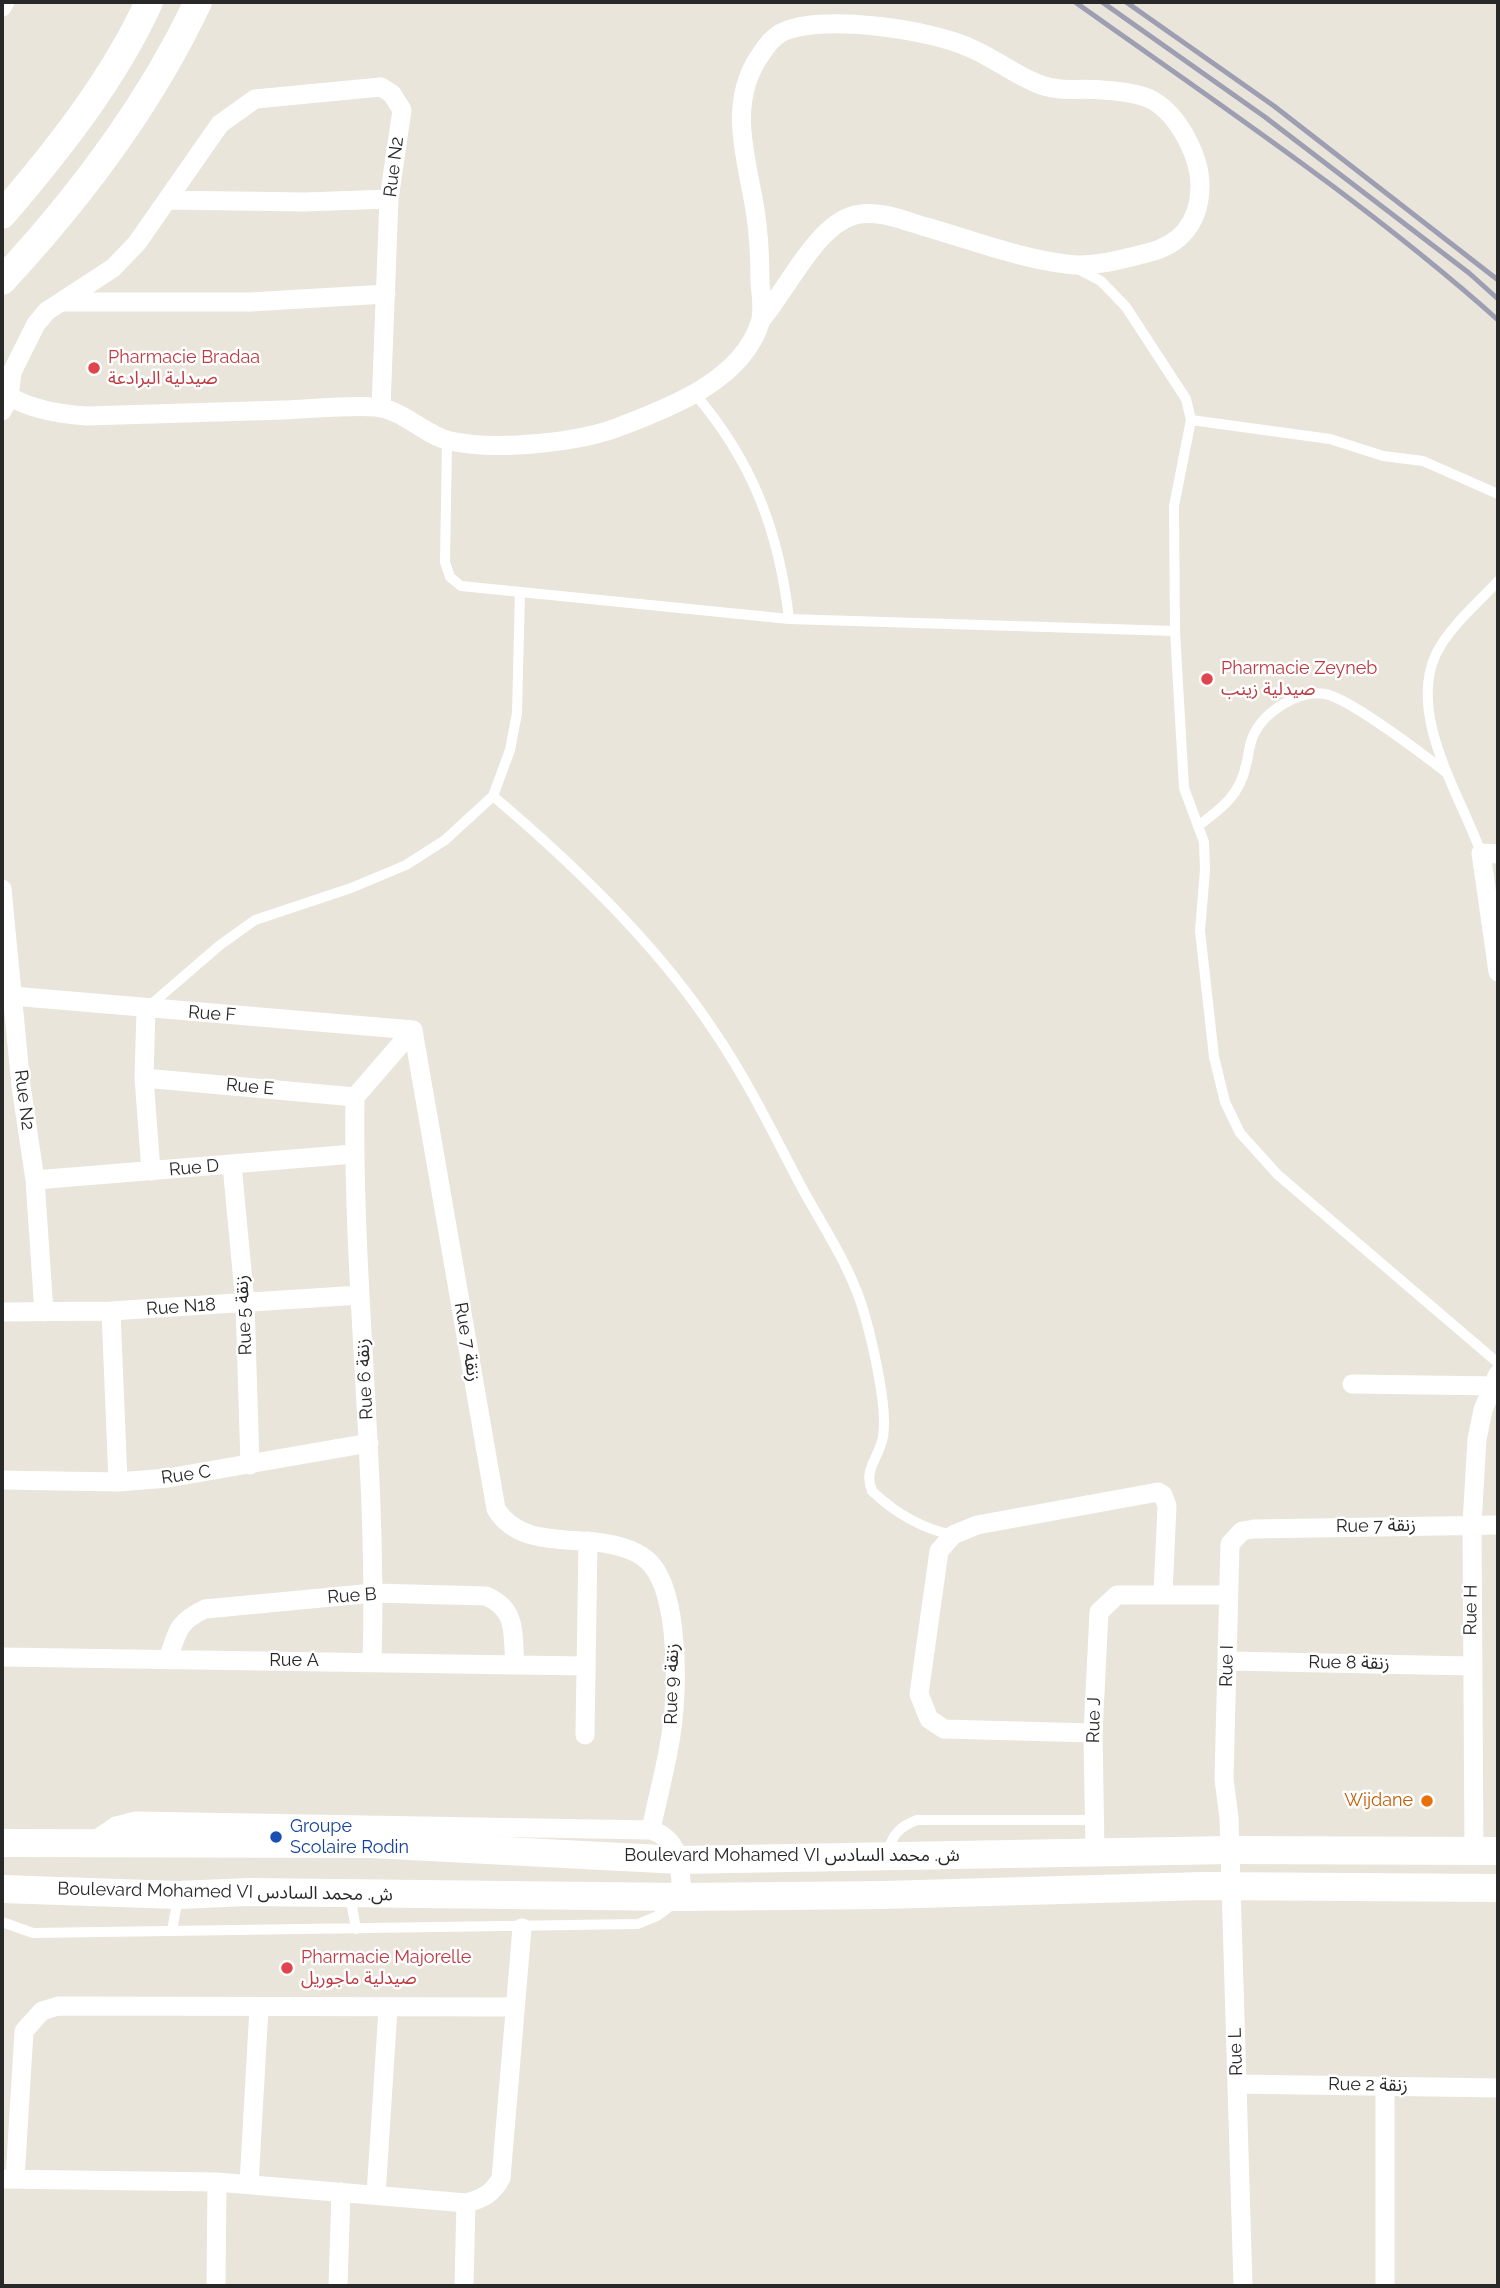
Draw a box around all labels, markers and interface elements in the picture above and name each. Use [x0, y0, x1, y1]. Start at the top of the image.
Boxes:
street label: Rue N2 [380, 136, 408, 198]
place label: Pharmacie Bradaa صيدلية البرادعة [108, 347, 260, 390]
marker: Pharmacie Bradaa صيدلية البرادعة [86, 360, 102, 376]
place label: Pharmacie Zeyneb صيدلية زينب [1221, 658, 1377, 700]
marker: Pharmacie Zeyneb صيدلية زينب [1199, 671, 1215, 687]
street label: Rue F [187, 1002, 237, 1026]
street label: Rue N2 [10, 1069, 38, 1131]
street label: Rue E [225, 1074, 275, 1100]
street label: Rue D [168, 1155, 220, 1181]
street label: Rue 5 زنقة [231, 1274, 257, 1356]
street label: Rue N18 [145, 1294, 217, 1320]
street label: Rue 7 زنقة [449, 1301, 485, 1383]
street label: Rue 6 زنقة [352, 1338, 378, 1420]
street label: Rue C [160, 1461, 212, 1489]
street label: Rue 7 زنقة [1336, 1515, 1416, 1537]
street label: Rue B [327, 1584, 377, 1608]
street label: Rue H [1460, 1584, 1482, 1636]
street label: Rue 9 زنقة [660, 1643, 684, 1725]
street label: Rue I [1216, 1645, 1238, 1687]
street label: Rue A [269, 1650, 319, 1672]
street label: Rue 8 زنقة [1308, 1651, 1390, 1675]
street label: Rue J [1083, 1697, 1105, 1743]
place label: Wijdane [1344, 1790, 1413, 1812]
marker: Wijdane [1419, 1793, 1435, 1809]
place label: Groupe Scolaire Rodin [290, 1816, 409, 1858]
marker: Groupe Scolaire Rodin [268, 1829, 284, 1845]
street label: Boulevard Mohamed VI ش. محمد السادس [624, 1845, 960, 1867]
street label: Boulevard Mohamed VI ش. محمد السادس [57, 1878, 393, 1906]
place label: Pharmacie Majorelle صيدلية ماجوريل [301, 1947, 471, 1990]
marker: Pharmacie Majorelle صيدلية ماجوريل [279, 1960, 295, 1976]
street label: Rue L [1224, 2028, 1248, 2076]
street label: Rue 2 زنقة [1328, 2074, 1408, 2096]

